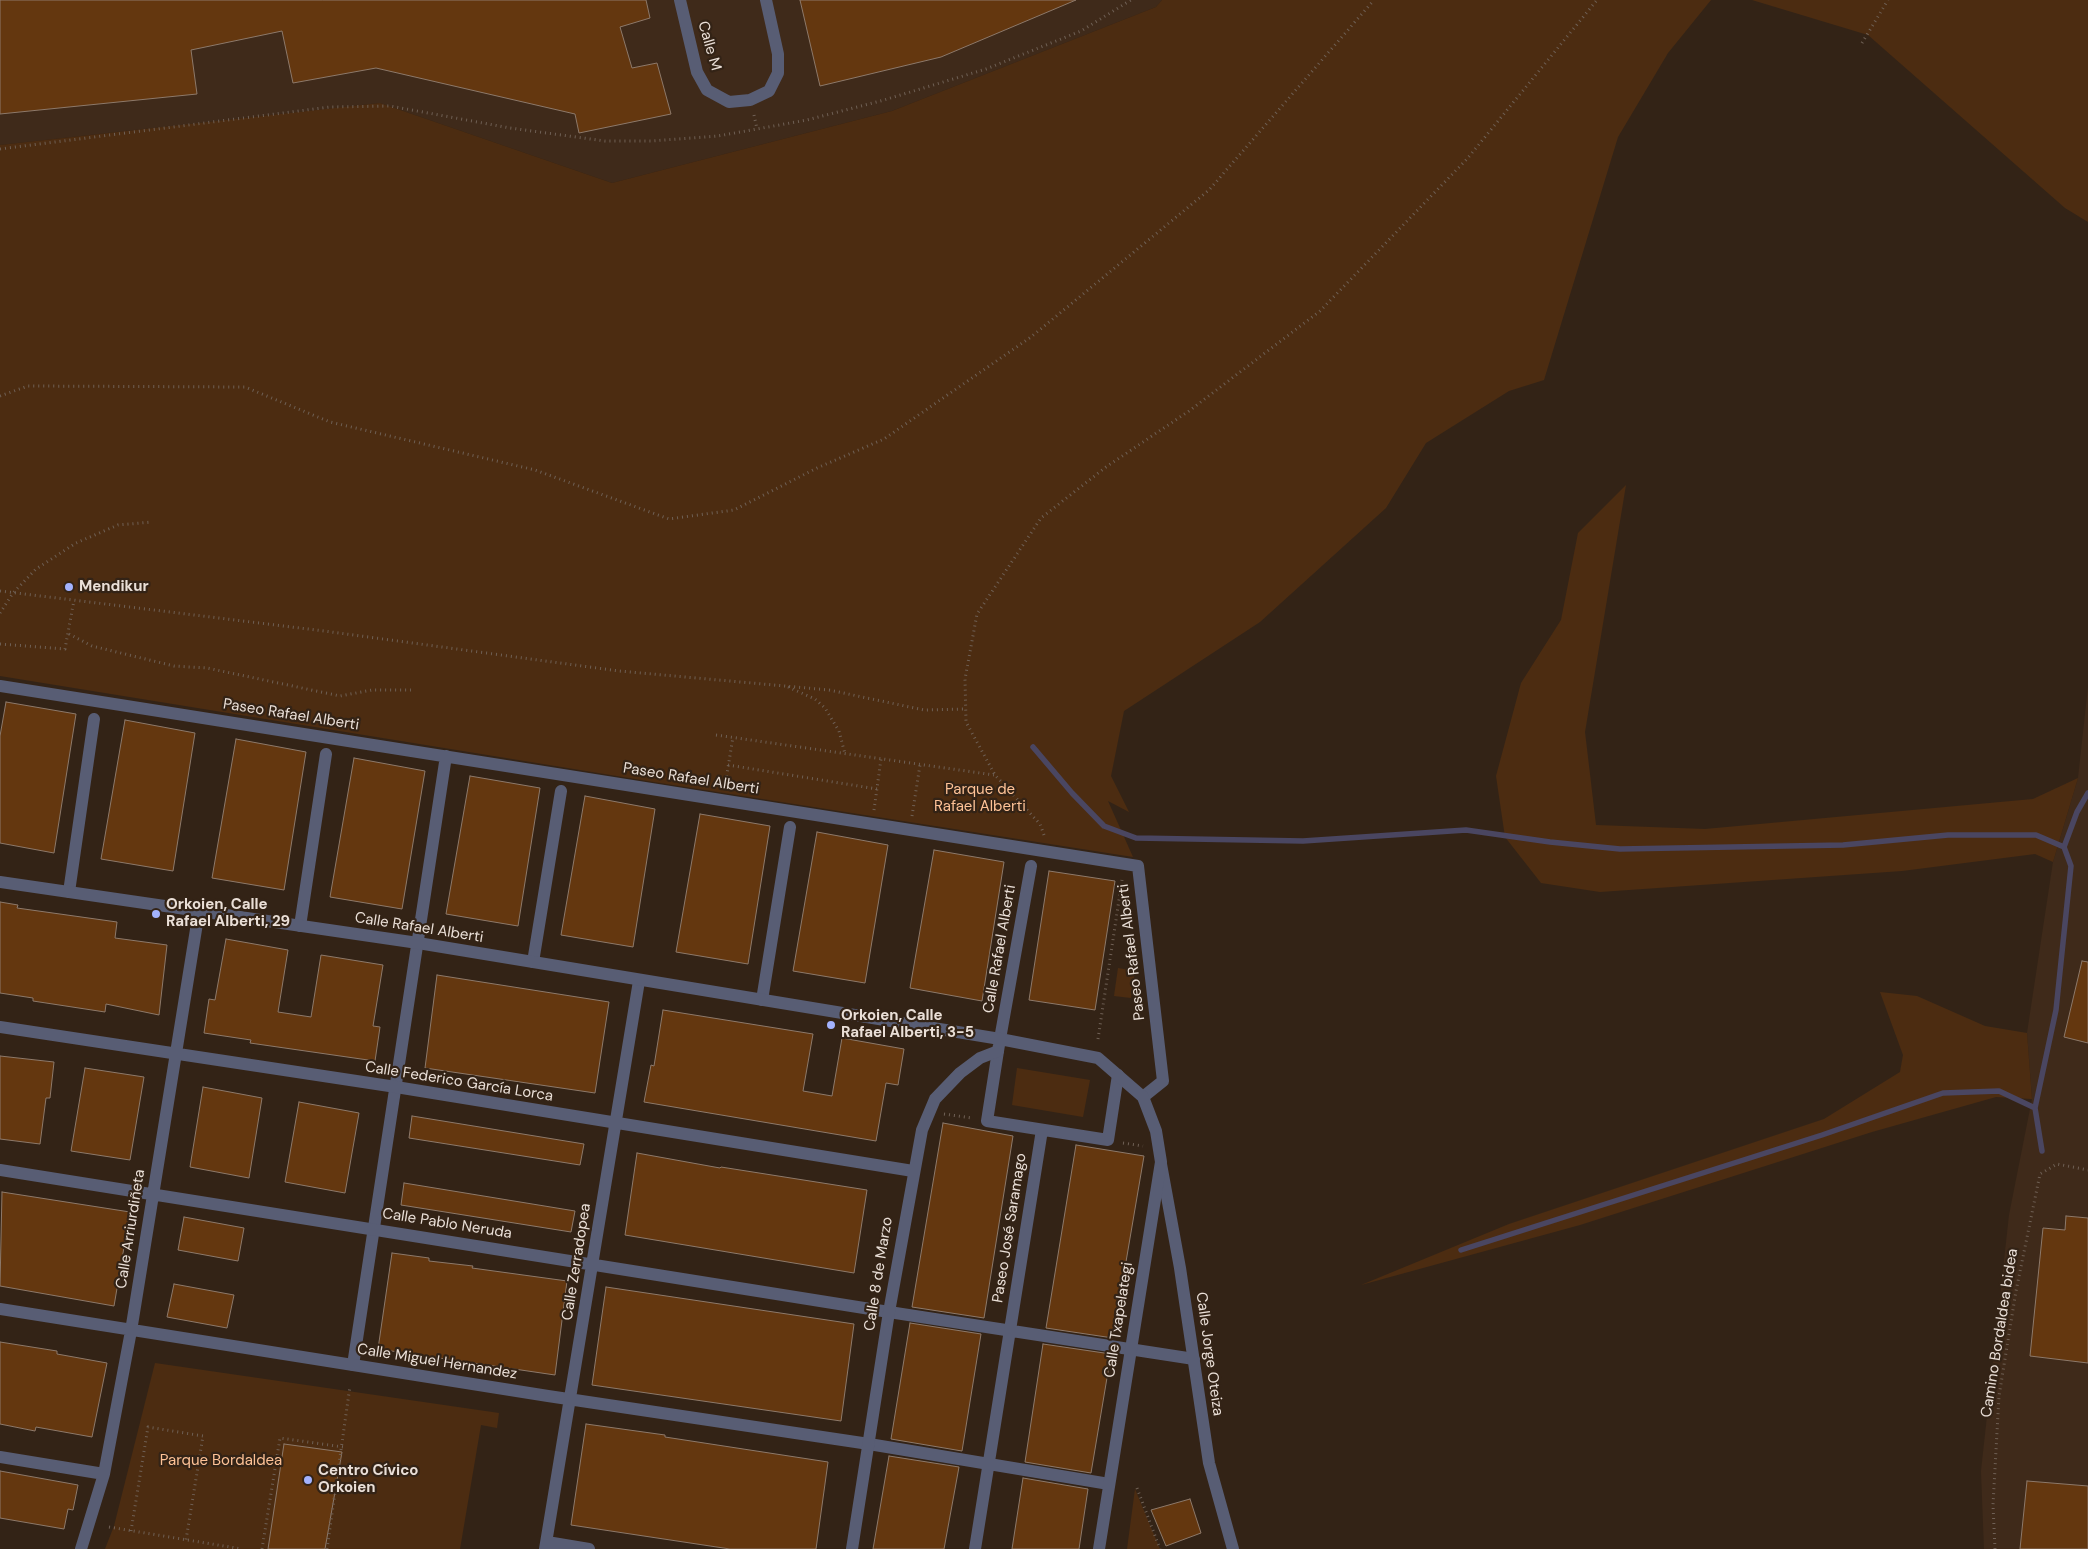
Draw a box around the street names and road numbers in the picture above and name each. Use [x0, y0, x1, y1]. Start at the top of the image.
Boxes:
street label: Calle M [693, 19, 725, 73]
street label: Paseo Rafael Alberti [222, 695, 360, 735]
street label: Paseo Rafael Alberti [622, 759, 760, 799]
street label: Calle Rafael Alberti [980, 883, 1020, 1015]
street label: Paseo Rafael Alberti [1115, 883, 1149, 1021]
street label: Calle Rafael Alberti [353, 909, 485, 947]
street label: Calle Federico García Lorca [364, 1058, 554, 1106]
street label: Paseo José Saramago [989, 1152, 1031, 1304]
street label: Calle Arriurdiñeta [113, 1168, 149, 1290]
street label: Calle Zerradopea [559, 1202, 595, 1322]
street label: Calle Pablo Neruda [381, 1205, 513, 1243]
street label: Calle 8 de Marzo [861, 1216, 897, 1332]
street label: Camino Bordaldea bidea [1978, 1247, 2022, 1419]
street label: Calle Txapelategi [1101, 1261, 1137, 1379]
street label: Calle Jorge Oteiza [1191, 1291, 1227, 1417]
street label: Calle Miguel Hernandez [356, 1340, 518, 1384]

